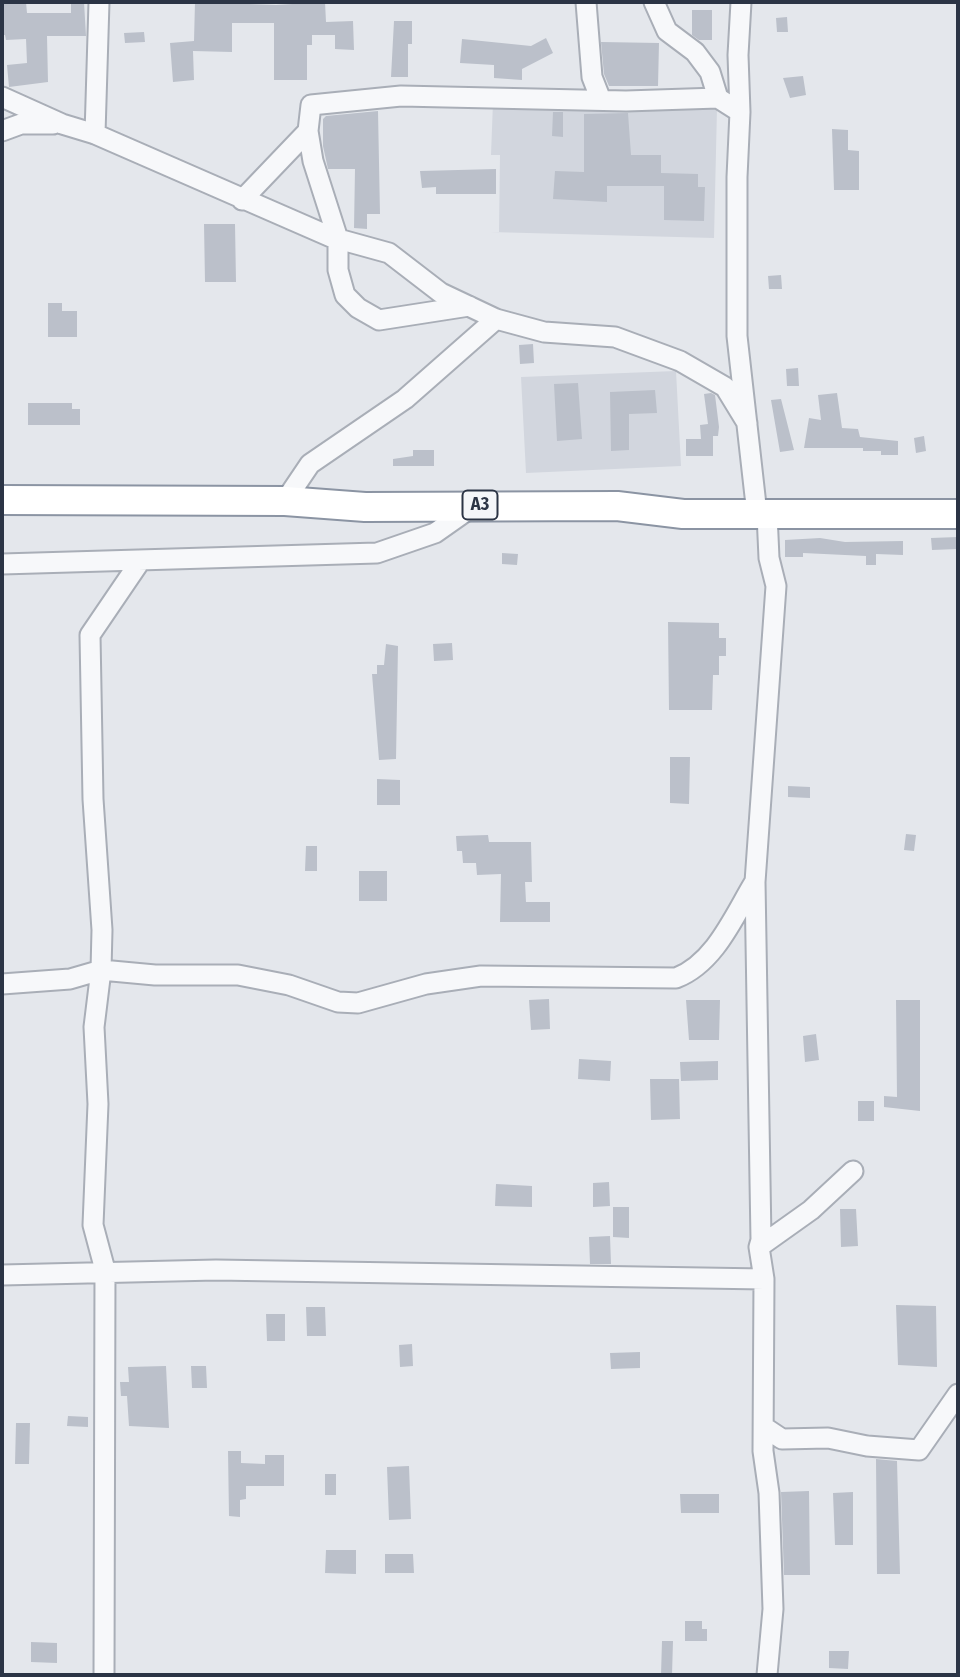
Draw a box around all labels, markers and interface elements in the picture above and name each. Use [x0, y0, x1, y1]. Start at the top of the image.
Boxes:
road number: A3 [462, 490, 498, 520]

